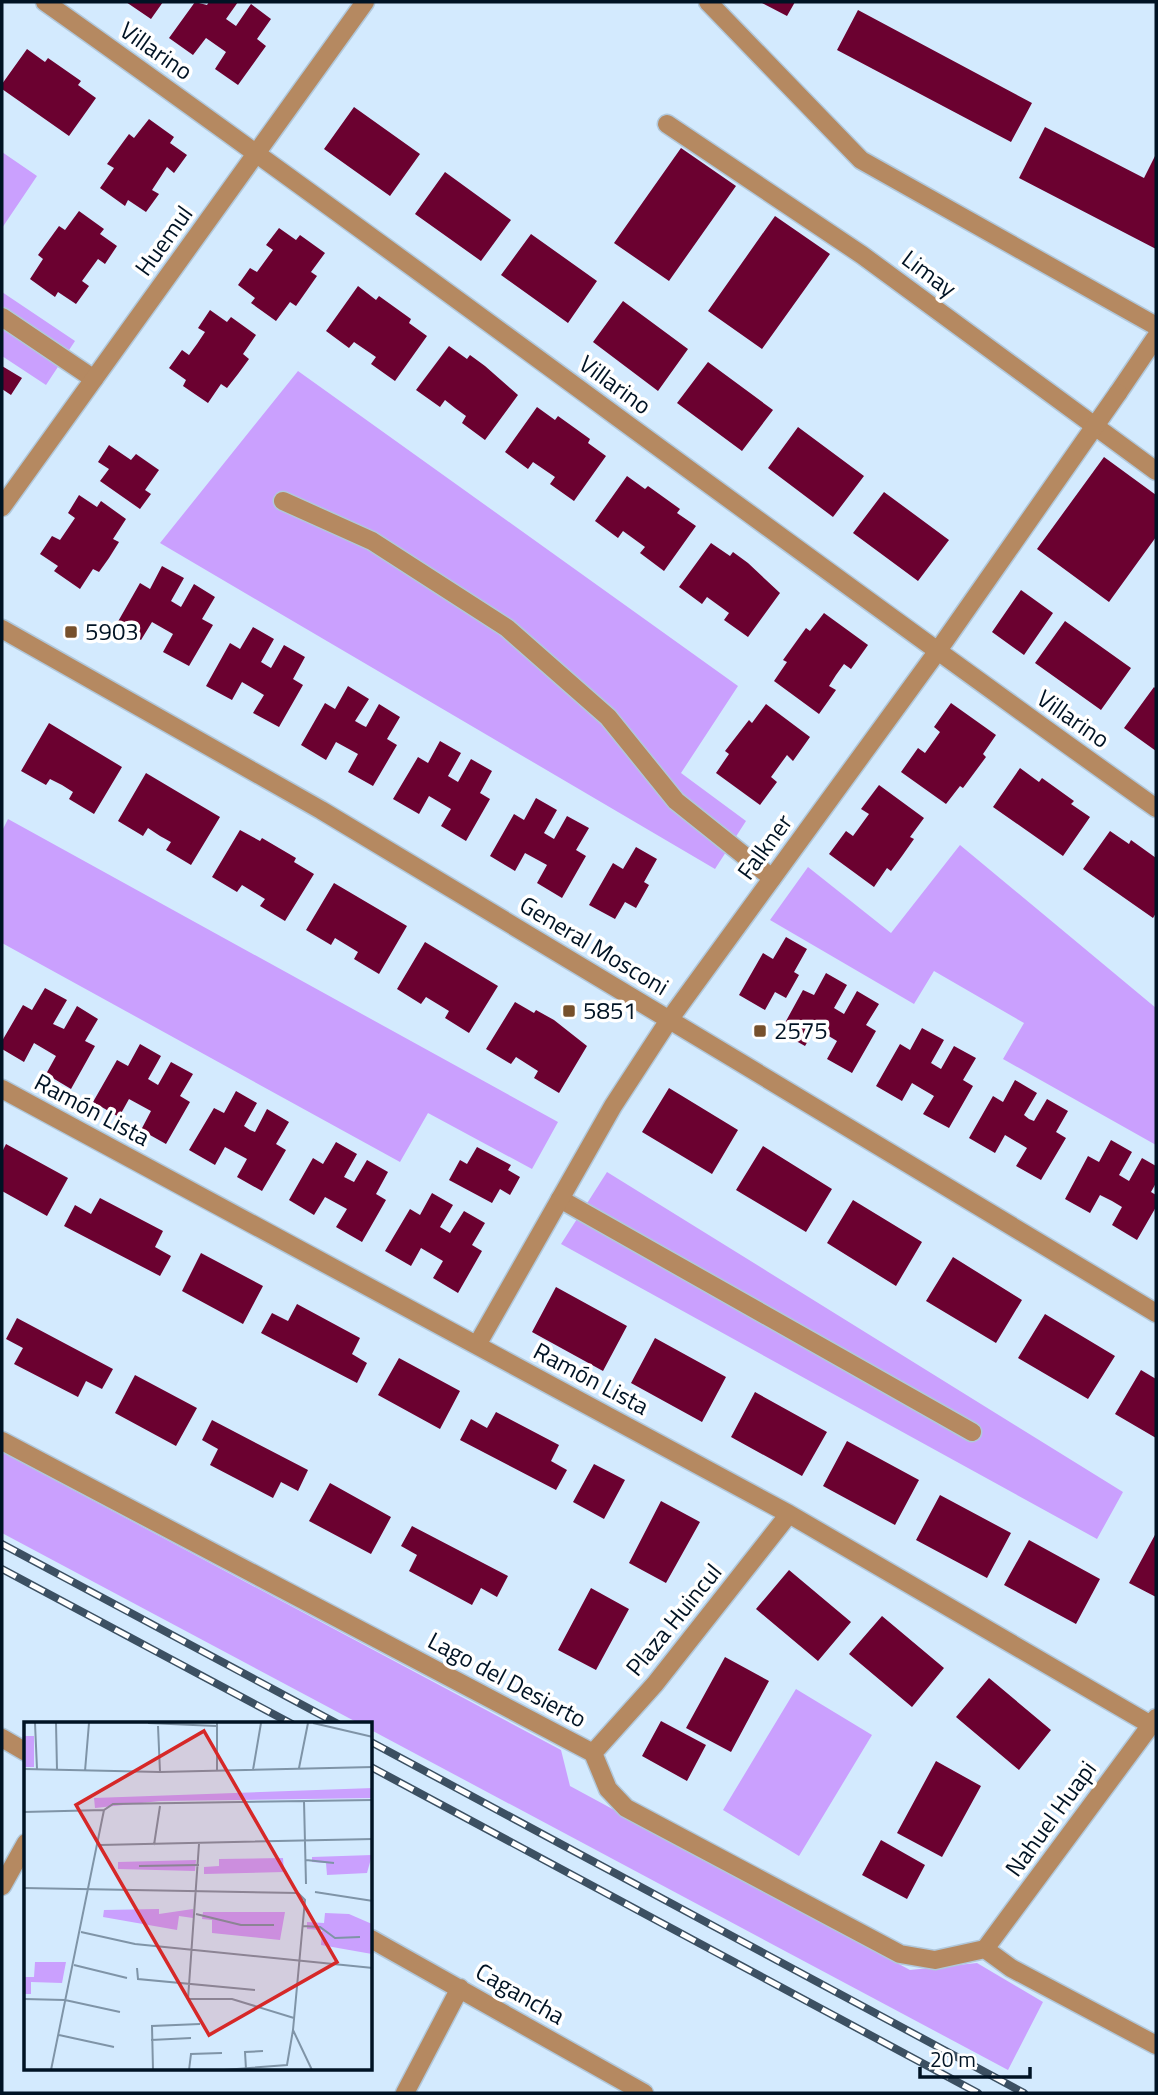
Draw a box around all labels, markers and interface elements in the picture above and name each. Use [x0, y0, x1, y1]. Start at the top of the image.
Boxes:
street label: Villarino [113, 12, 200, 88]
street label: Huemul [125, 198, 201, 283]
street label: Limay [895, 241, 965, 306]
street label: Villarino [572, 346, 659, 423]
place label: 5903 [85, 613, 139, 649]
marker: 5903 [63, 624, 79, 640]
street label: Villarino [1030, 680, 1117, 756]
street label: Falkner [728, 806, 801, 887]
street label: General Mosconi [513, 886, 676, 1004]
place label: 5851 [583, 992, 637, 1028]
marker: 5851 [561, 1003, 577, 1019]
place label: 2575 [774, 1012, 828, 1048]
marker: 2575 [752, 1023, 768, 1039]
street label: Ramón Lista [28, 1064, 157, 1155]
street label: Ramón Lista [527, 1333, 656, 1424]
street label: Plaza Huincul [616, 1555, 730, 1683]
street label: Lago del Desierto [422, 1622, 593, 1736]
inset map [24, 1722, 373, 2070]
street label: Nahuel Huapi [996, 1753, 1105, 1884]
street label: Cagancha [469, 1953, 572, 2033]
scale bar [920, 2036, 1030, 2080]
text: 20 m [930, 2043, 976, 2075]

